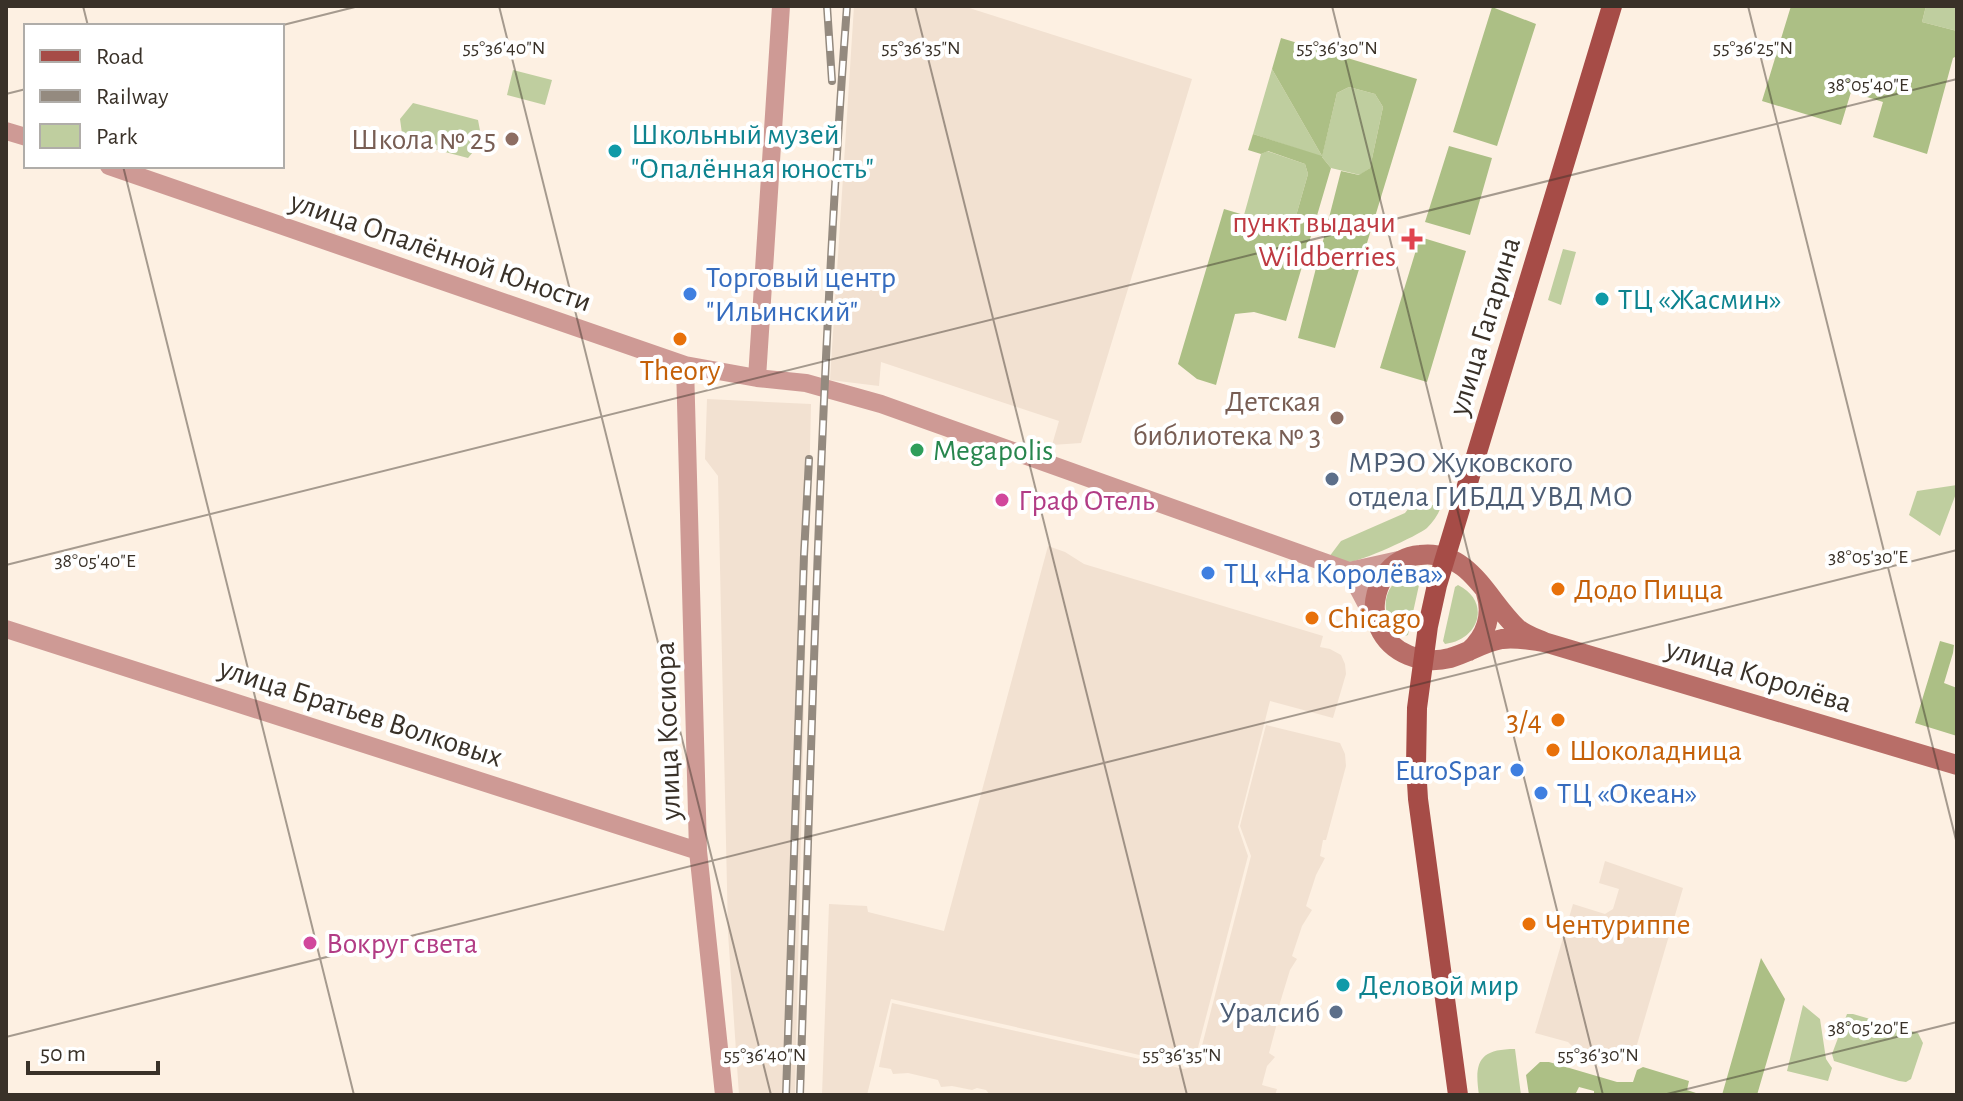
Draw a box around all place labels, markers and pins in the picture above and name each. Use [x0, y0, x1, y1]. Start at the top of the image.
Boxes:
place label: Школьный музей "Опалённая юность" [631, 120, 874, 184]
place label: Школа № 25 [351, 125, 496, 155]
marker: Школа № 25 [503, 130, 521, 148]
marker: Школьный музей "Опалённая юность" [606, 142, 624, 160]
place label: пункт выдачи Wildberries [1232, 208, 1396, 272]
marker: пункт выдачи Wildberries [1403, 230, 1421, 248]
place label: Торговый центр "Ильинский" [706, 263, 896, 327]
marker: Торговый центр "Ильинский" [681, 285, 699, 303]
place label: ТЦ «Жасмин» [1618, 285, 1782, 315]
marker: ТЦ «Жасмин» [1593, 290, 1611, 308]
marker: Theory [671, 330, 689, 348]
place label: Theory [639, 356, 721, 386]
place label: Детская библиотека № 3 [1133, 387, 1321, 451]
marker: Детская библиотека № 3 [1328, 409, 1346, 427]
place label: Megapolis [933, 436, 1053, 466]
marker: Megapolis [908, 441, 926, 459]
place label: МРЭО Жуковского отдела ГИБДД УВД МО [1348, 448, 1633, 512]
marker: МРЭО Жуковского отдела ГИБДД УВД МО [1323, 470, 1341, 488]
place label: Граф Отель [1018, 486, 1155, 516]
marker: Граф Отель [993, 491, 1011, 509]
place label: ТЦ «На Королёва» [1224, 559, 1443, 589]
marker: ТЦ «На Королёва» [1199, 564, 1217, 582]
place label: Додо Пицца [1574, 575, 1723, 605]
marker: Додо Пицца [1549, 580, 1567, 598]
place label: Chicago [1328, 604, 1421, 634]
marker: Chicago [1303, 609, 1321, 627]
place label: 3/4 [1507, 706, 1542, 736]
marker: 3/4 [1549, 711, 1567, 729]
place label: Шоколадница [1569, 736, 1742, 766]
marker: Шоколадница [1544, 741, 1562, 759]
place label: EuroSpar [1395, 756, 1501, 786]
marker: EuroSpar [1508, 761, 1526, 779]
place label: ТЦ «Океан» [1557, 779, 1698, 809]
marker: ТЦ «Океан» [1532, 784, 1550, 802]
place label: Чентуриппе [1545, 910, 1690, 940]
marker: Чентуриппе [1520, 915, 1538, 933]
place label: Вокруг света [326, 929, 478, 959]
marker: Вокруг света [301, 934, 319, 952]
place label: Деловой мир [1359, 971, 1519, 1001]
marker: Деловой мир [1334, 976, 1352, 994]
place label: Уралсиб [1219, 998, 1320, 1028]
marker: Уралсиб [1327, 1003, 1345, 1021]

